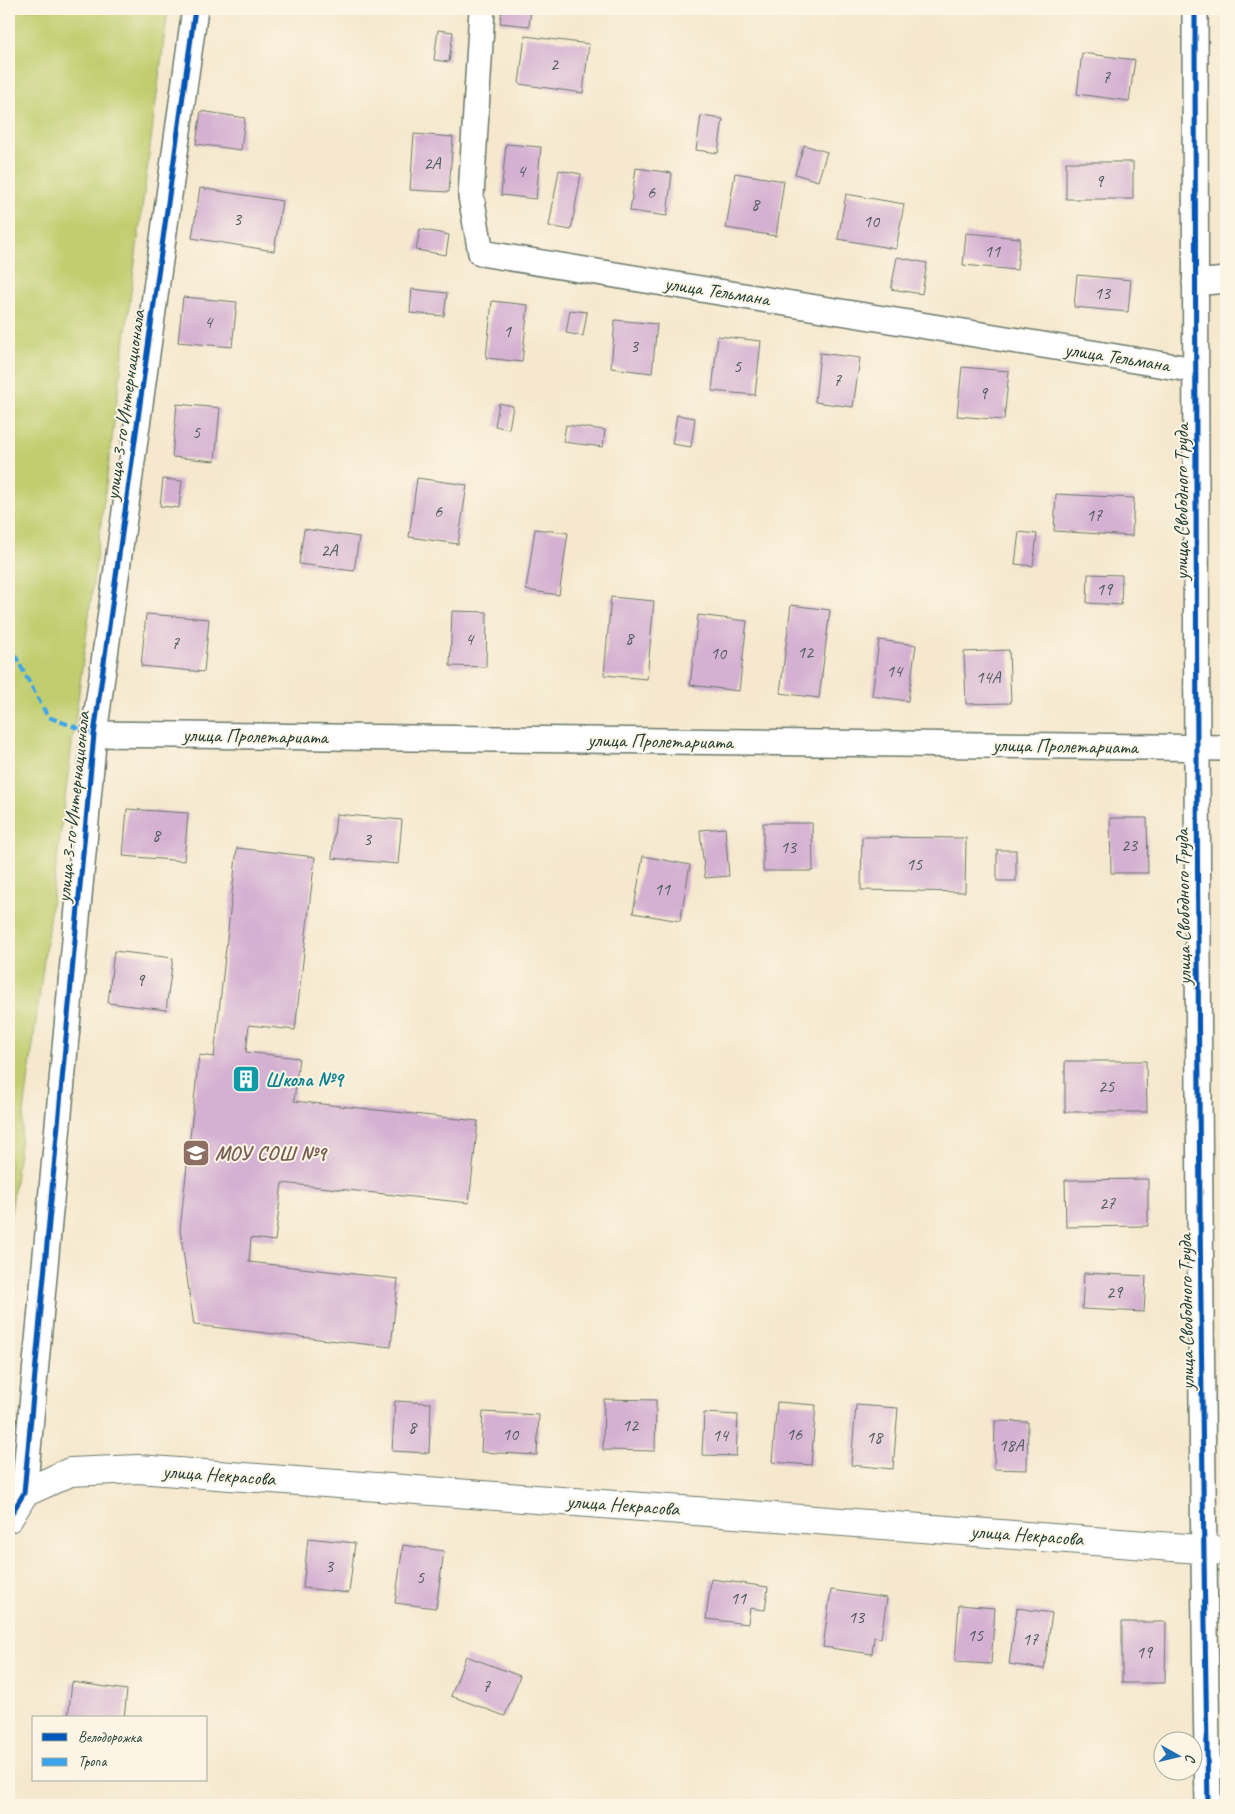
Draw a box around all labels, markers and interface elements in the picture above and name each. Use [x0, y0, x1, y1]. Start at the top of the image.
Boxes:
house number: 2 [550, 53, 560, 75]
house number: 7 [1102, 66, 1111, 88]
house number: 2А [423, 152, 442, 174]
house number: 4 [517, 160, 527, 182]
house number: 9 [1095, 170, 1105, 192]
house number: 6 [647, 181, 656, 203]
house number: 8 [751, 193, 761, 215]
house number: 3 [233, 208, 243, 230]
house number: 10 [863, 210, 881, 232]
house number: 11 [984, 240, 1001, 262]
street label: улица Тельмана [662, 270, 773, 312]
house number: 13 [1094, 282, 1112, 304]
street label: улица 3-го Интернационала [99, 307, 151, 503]
house number: 4 [204, 311, 214, 333]
house number: 1 [503, 320, 512, 342]
house number: 3 [630, 335, 640, 357]
street label: улица Тельмана [1062, 336, 1173, 378]
house number: 5 [733, 355, 742, 377]
house number: 7 [833, 369, 842, 391]
house number: 9 [979, 382, 989, 404]
house number: 5 [192, 421, 201, 443]
street label: улица Свободного Труда [1169, 422, 1194, 581]
house number: 6 [434, 500, 443, 522]
house number: 17 [1086, 504, 1103, 526]
house number: 2А [320, 539, 339, 561]
house number: 19 [1096, 578, 1114, 600]
house number: 8 [625, 627, 635, 649]
house number: 4 [465, 628, 475, 650]
house number: 7 [171, 632, 180, 654]
house number: 12 [797, 641, 815, 663]
house number: 10 [710, 642, 728, 664]
house number: 14 [886, 660, 904, 682]
house number: 14А [975, 666, 1002, 688]
street label: улица 3-го Интернационала [50, 709, 96, 905]
street label: улица Пролетариата [181, 722, 329, 750]
street label: улица Пролетариата [586, 727, 734, 755]
street label: улица Пролетариата [991, 732, 1139, 760]
house number: 8 [152, 824, 162, 846]
street label: улица Свободного Труда [1169, 827, 1197, 986]
house number: 3 [363, 828, 373, 850]
house number: 23 [1121, 834, 1139, 856]
house number: 13 [780, 836, 798, 858]
house number: 15 [906, 853, 923, 875]
house number: 11 [654, 878, 671, 900]
house number: 9 [136, 969, 146, 991]
building icon: Школа №9 [231, 1064, 261, 1094]
place label: Школа №9 [265, 1067, 345, 1092]
house number: 25 [1098, 1075, 1115, 1097]
school or university icon: МОУ СОШ №9 [181, 1138, 211, 1168]
place label: МОУ СОШ №9 [215, 1141, 328, 1166]
house number: 27 [1099, 1192, 1116, 1214]
street label: улица Свободного Труда [1172, 1232, 1200, 1391]
house number: 29 [1106, 1281, 1124, 1303]
house number: 12 [622, 1414, 640, 1436]
house number: 8 [408, 1416, 418, 1438]
house number: 10 [502, 1423, 520, 1445]
house number: 16 [786, 1423, 803, 1445]
house number: 14 [712, 1424, 730, 1446]
house number: 18 [866, 1426, 884, 1448]
house number: 18А [998, 1434, 1025, 1456]
street label: улица Некрасова [161, 1459, 277, 1491]
street label: улица Некрасова [565, 1489, 681, 1521]
street label: улица Некрасова [969, 1519, 1085, 1551]
house number: 3 [325, 1555, 335, 1577]
house number: 5 [416, 1566, 425, 1588]
house number: 11 [730, 1587, 747, 1609]
house number: 13 [848, 1606, 866, 1628]
house number: 15 [967, 1624, 984, 1646]
house number: 17 [1022, 1628, 1039, 1650]
house number: 19 [1136, 1641, 1154, 1663]
house number: 7 [482, 1675, 491, 1697]
legend [32, 1716, 208, 1782]
text: Велодорожка [78, 1728, 142, 1747]
north arrow [1152, 1732, 1202, 1782]
text: Тропа [78, 1752, 107, 1771]
text: С [1181, 1753, 1199, 1764]

